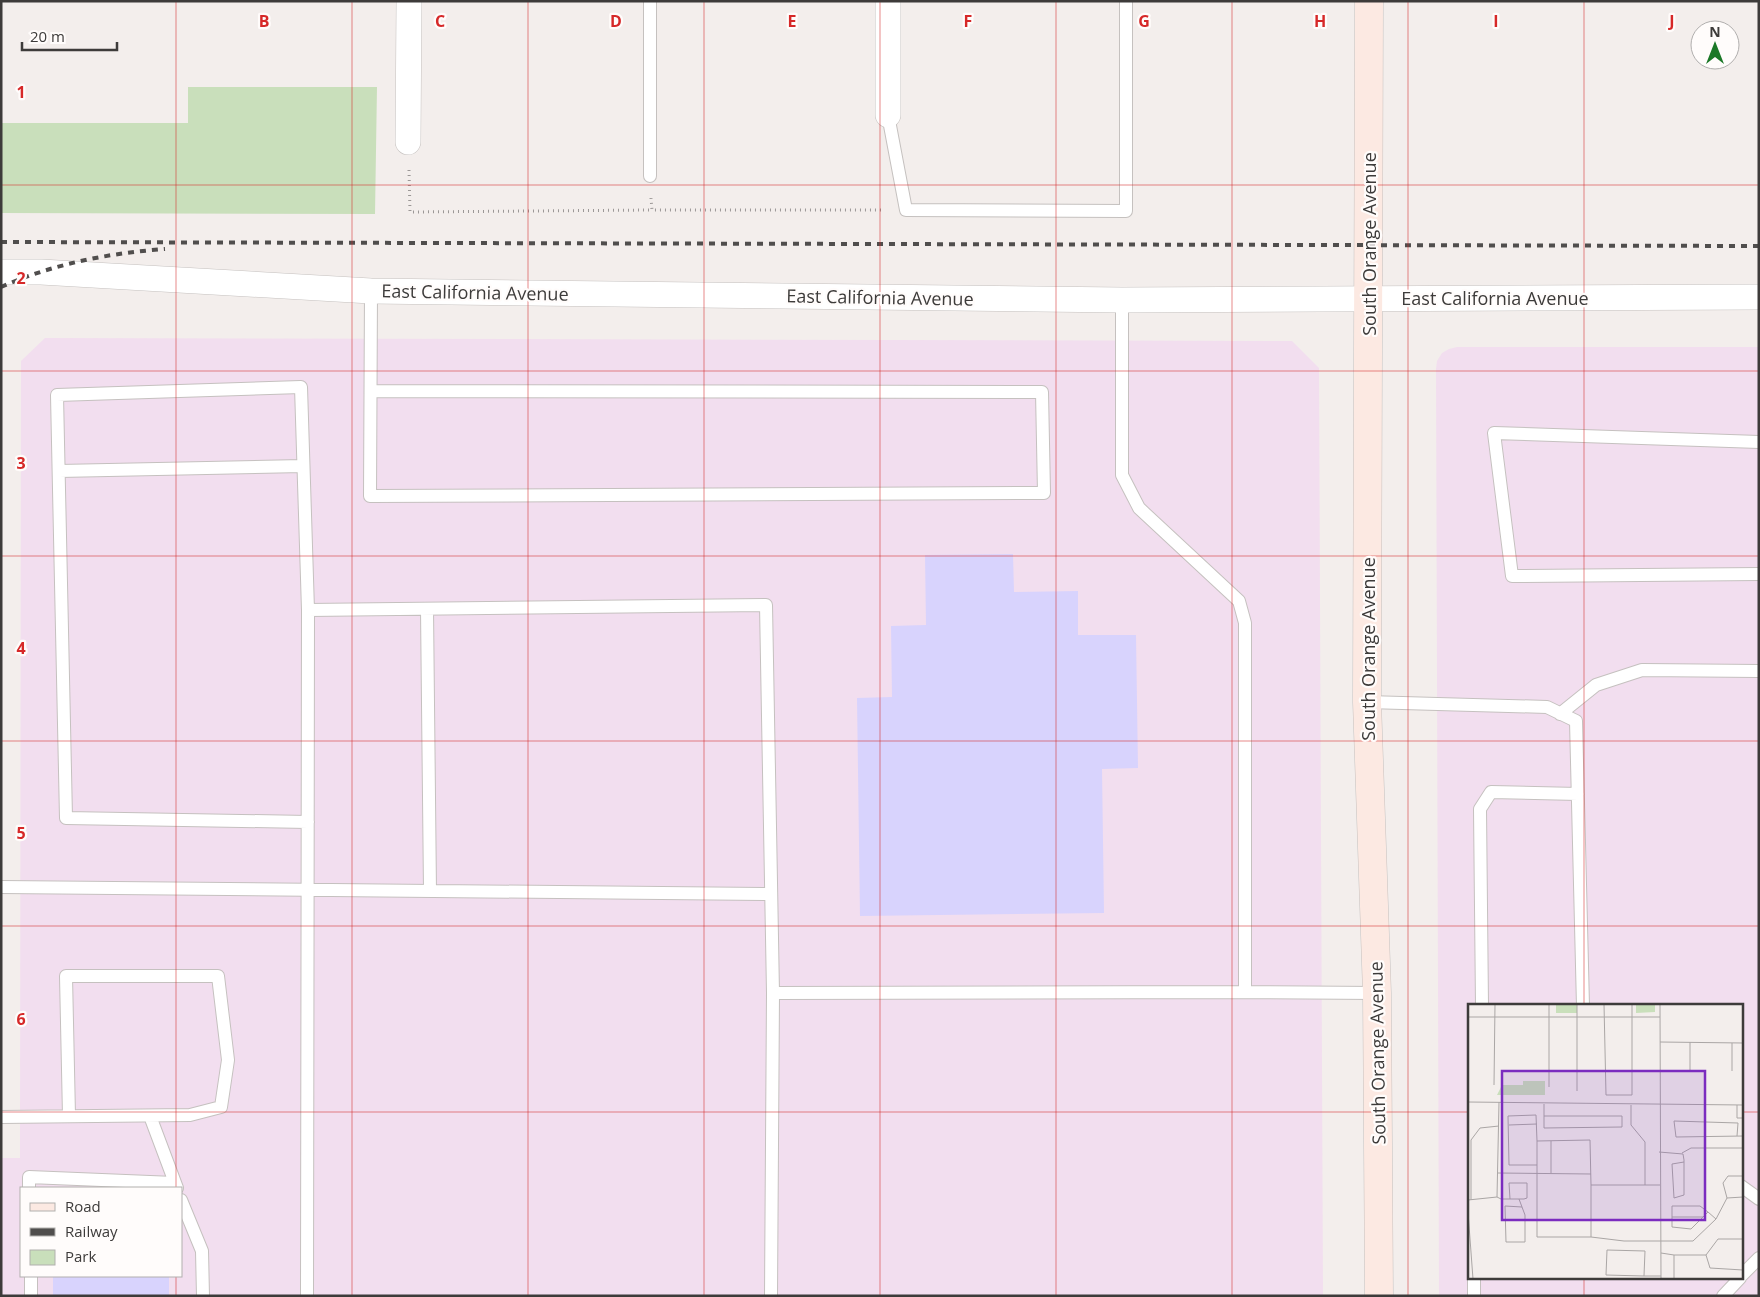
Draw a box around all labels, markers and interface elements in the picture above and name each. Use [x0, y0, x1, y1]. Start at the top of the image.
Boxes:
text: B [259, 10, 269, 32]
text: C [435, 10, 445, 32]
text: D [610, 10, 622, 32]
text: E [788, 10, 797, 32]
text: F [964, 10, 972, 32]
text: G [1138, 10, 1150, 32]
text: H [1314, 10, 1326, 32]
text: I [1493, 10, 1499, 32]
text: J [1667, 10, 1675, 32]
scale bar [22, 20, 118, 52]
north arrow [1690, 20, 1740, 70]
text: N [1709, 22, 1721, 41]
text: 20 m [30, 26, 65, 46]
text: 1 [16, 81, 26, 103]
street label: South Orange Avenue [1357, 152, 1381, 336]
text: 2 [16, 267, 26, 289]
street label: East California Avenue [381, 278, 569, 306]
street label: East California Avenue [786, 283, 974, 311]
street label: East California Avenue [1401, 286, 1589, 310]
text: 3 [16, 452, 26, 474]
street label: South Orange Avenue [1356, 557, 1380, 741]
text: 4 [16, 637, 26, 659]
text: 5 [16, 822, 26, 844]
street label: South Orange Avenue [1363, 961, 1391, 1145]
inset map [1468, 1004, 1742, 1280]
text: 6 [16, 1008, 26, 1030]
legend [20, 1187, 182, 1277]
text: Road [65, 1196, 101, 1216]
text: Railway [65, 1221, 118, 1241]
text: Park [65, 1246, 96, 1266]

